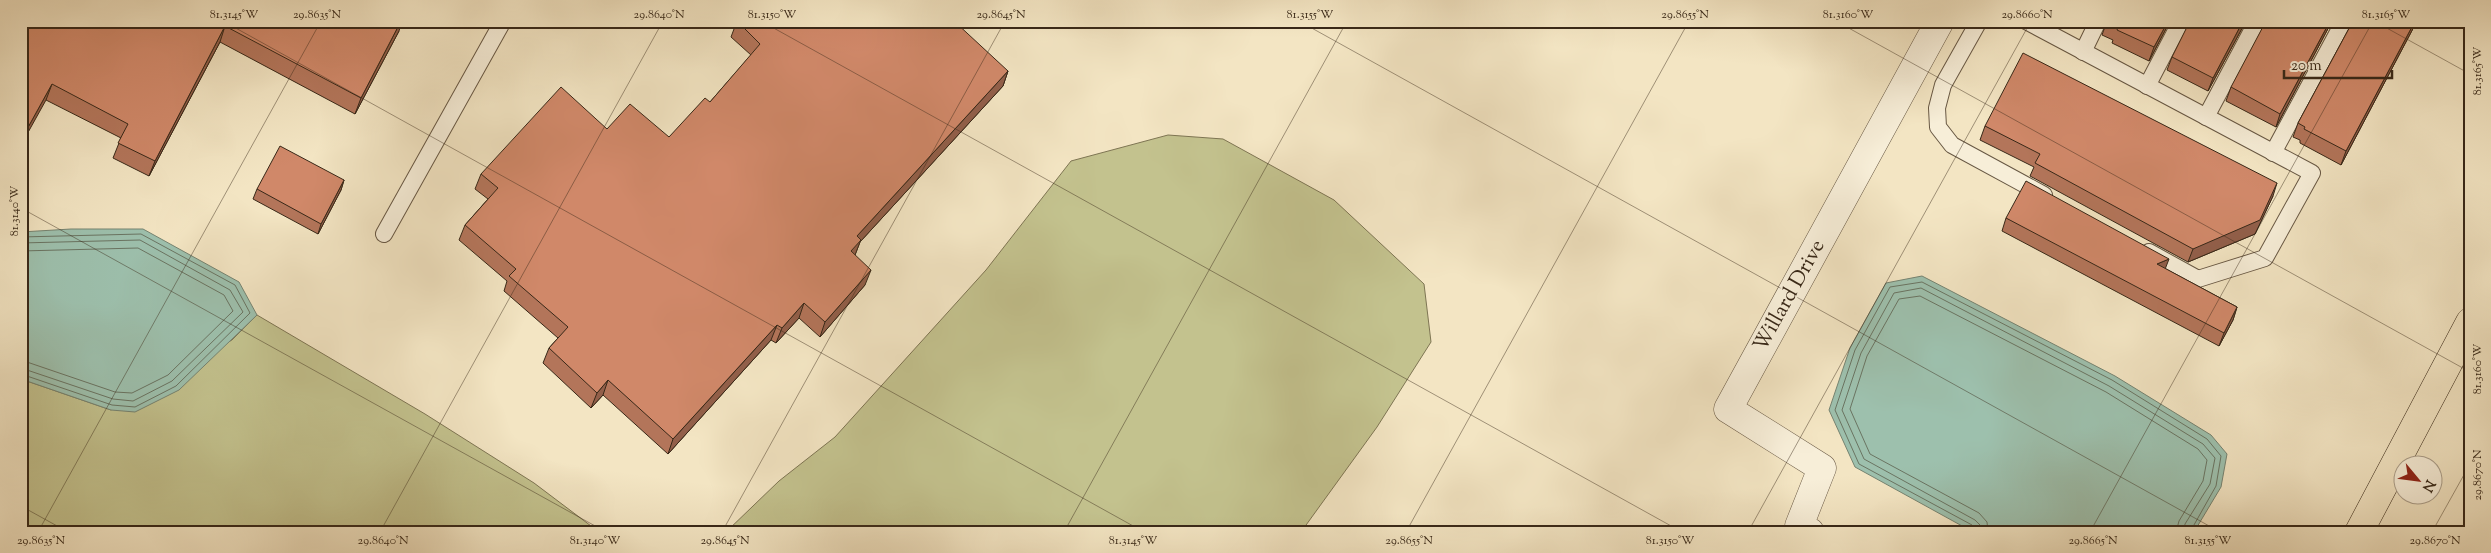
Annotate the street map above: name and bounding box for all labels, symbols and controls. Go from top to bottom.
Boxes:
text: 81.3145°W [210,6,259,24]
text: 29.8635°N [293,6,341,24]
text: 29.8640°N [634,6,685,24]
text: 81.3150°W [748,6,797,24]
text: 29.8645°N [976,6,1026,24]
text: 81.3155°W [1287,6,1334,24]
text: 29.8655°N [1661,6,1709,24]
text: 81.3160°W [1823,6,1874,24]
text: 29.8660°N [2001,6,2053,24]
text: 81.3165°W [2362,6,2411,24]
text: 81.3165°W [2469,46,2487,95]
scale bar [2284,48,2391,80]
text: 20 m [2291,56,2322,77]
text: 81.3140°W [6,185,24,236]
street label: Willard Drive [1747,235,1833,357]
text: 81.3160°W [2469,343,2487,394]
text: 29.8670°N [2469,449,2487,501]
north arrow [2394,456,2444,506]
text: N [2416,476,2439,495]
text: 29.8635°N [17,532,65,550]
text: 29.8640°N [358,532,409,550]
text: 81.3140°W [570,532,621,550]
text: 29.8645°N [700,532,750,550]
text: 81.3145°W [1109,532,1158,550]
text: 29.8655°N [1385,532,1433,550]
text: 81.3150°W [1646,532,1695,550]
text: 29.8665°N [2068,532,2118,550]
text: 81.3155°W [2185,532,2232,550]
text: 29.8670°N [2409,532,2461,550]

